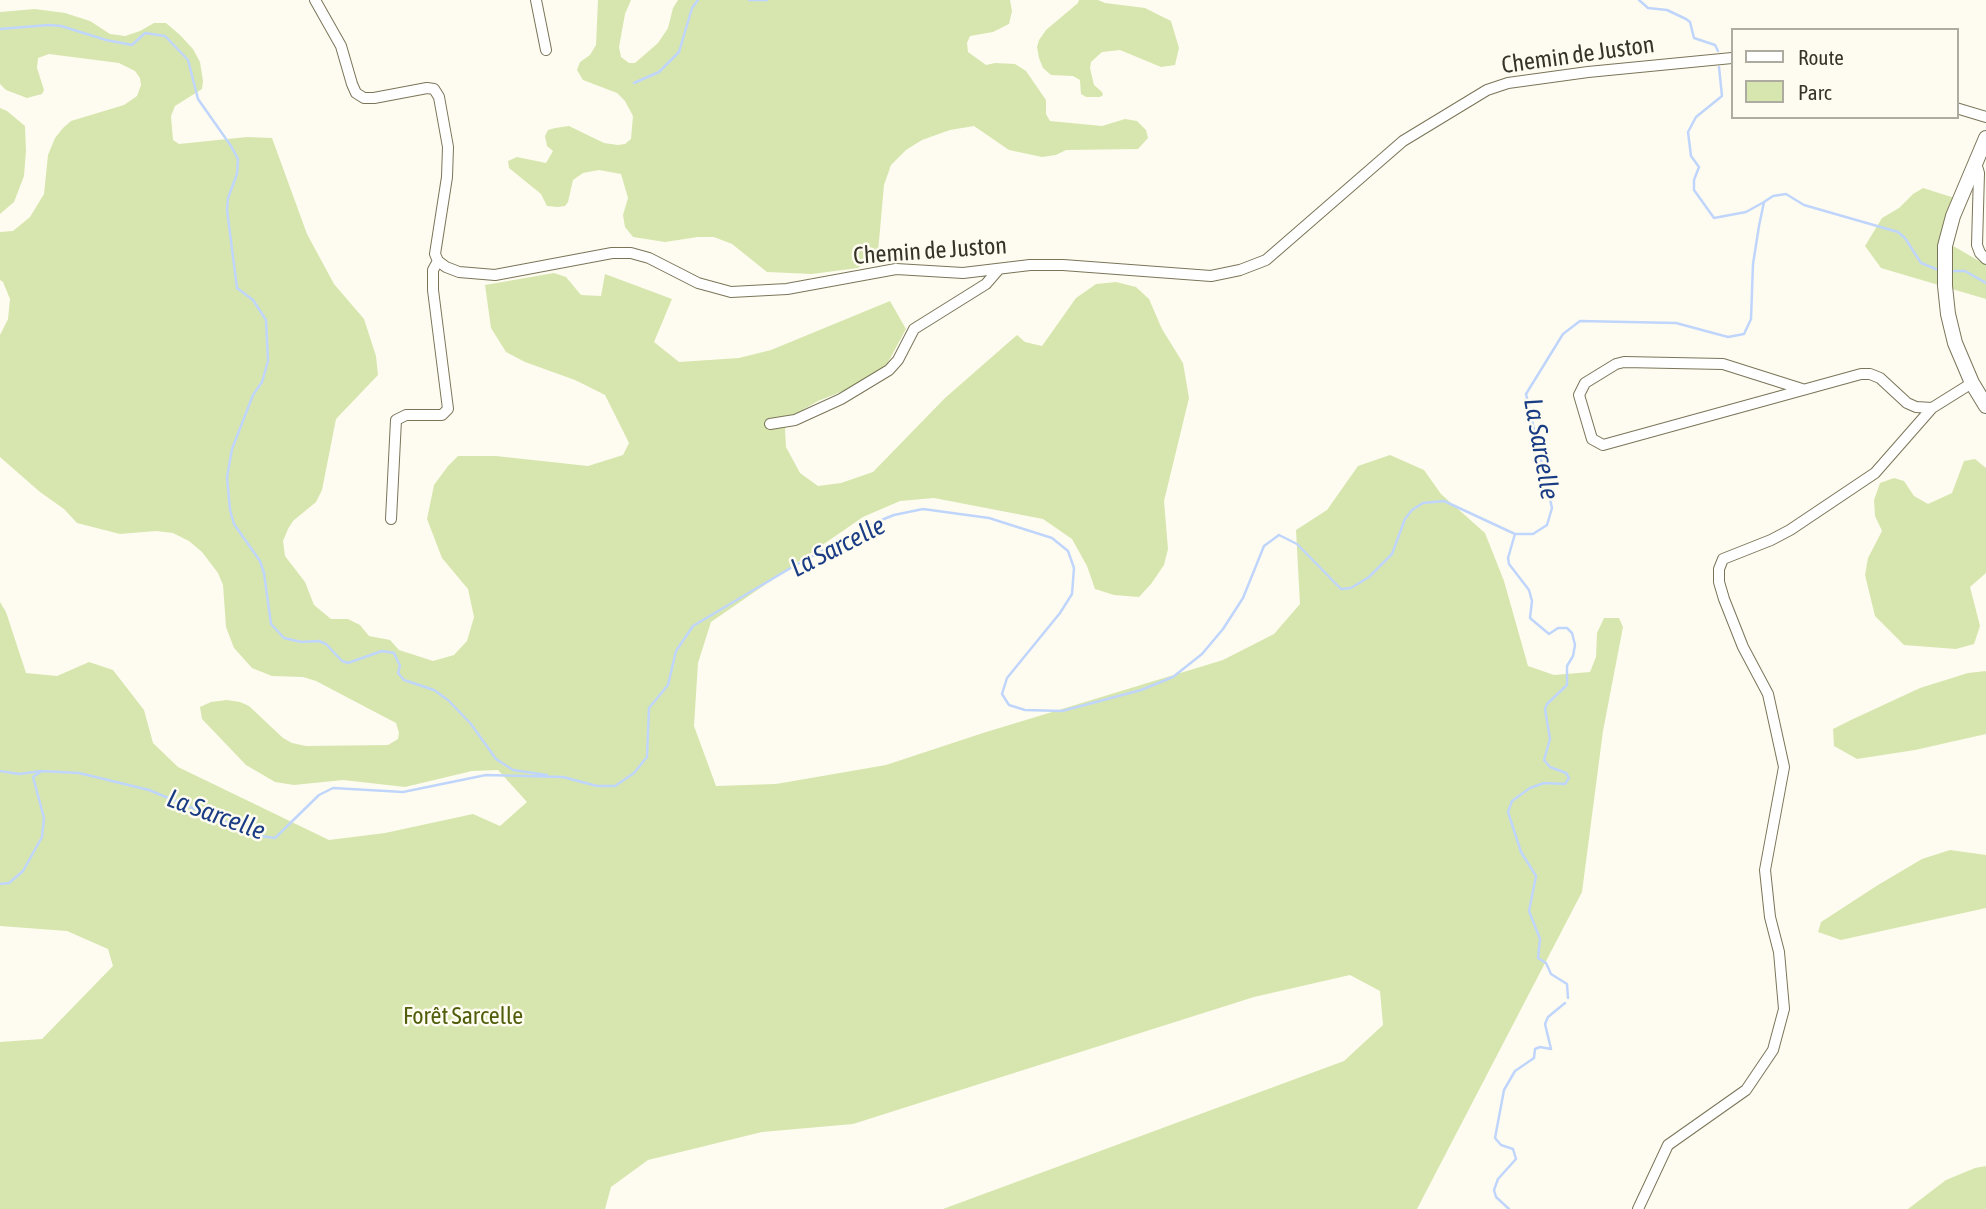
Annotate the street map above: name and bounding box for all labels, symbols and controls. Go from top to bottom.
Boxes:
legend [1730,28,1958,119]
street label: Chemin de Juston [1500,30,1656,80]
text: Route [1798,45,1844,69]
text: Parc [1798,80,1832,104]
street label: Chemin de Juston [852,231,1008,271]
water label: La Sarcelle [1517,396,1565,502]
water label: La Sarcelle [785,510,891,584]
water label: La Sarcelle [163,783,269,847]
park label: Forêt Sarcelle [403,1002,523,1030]

